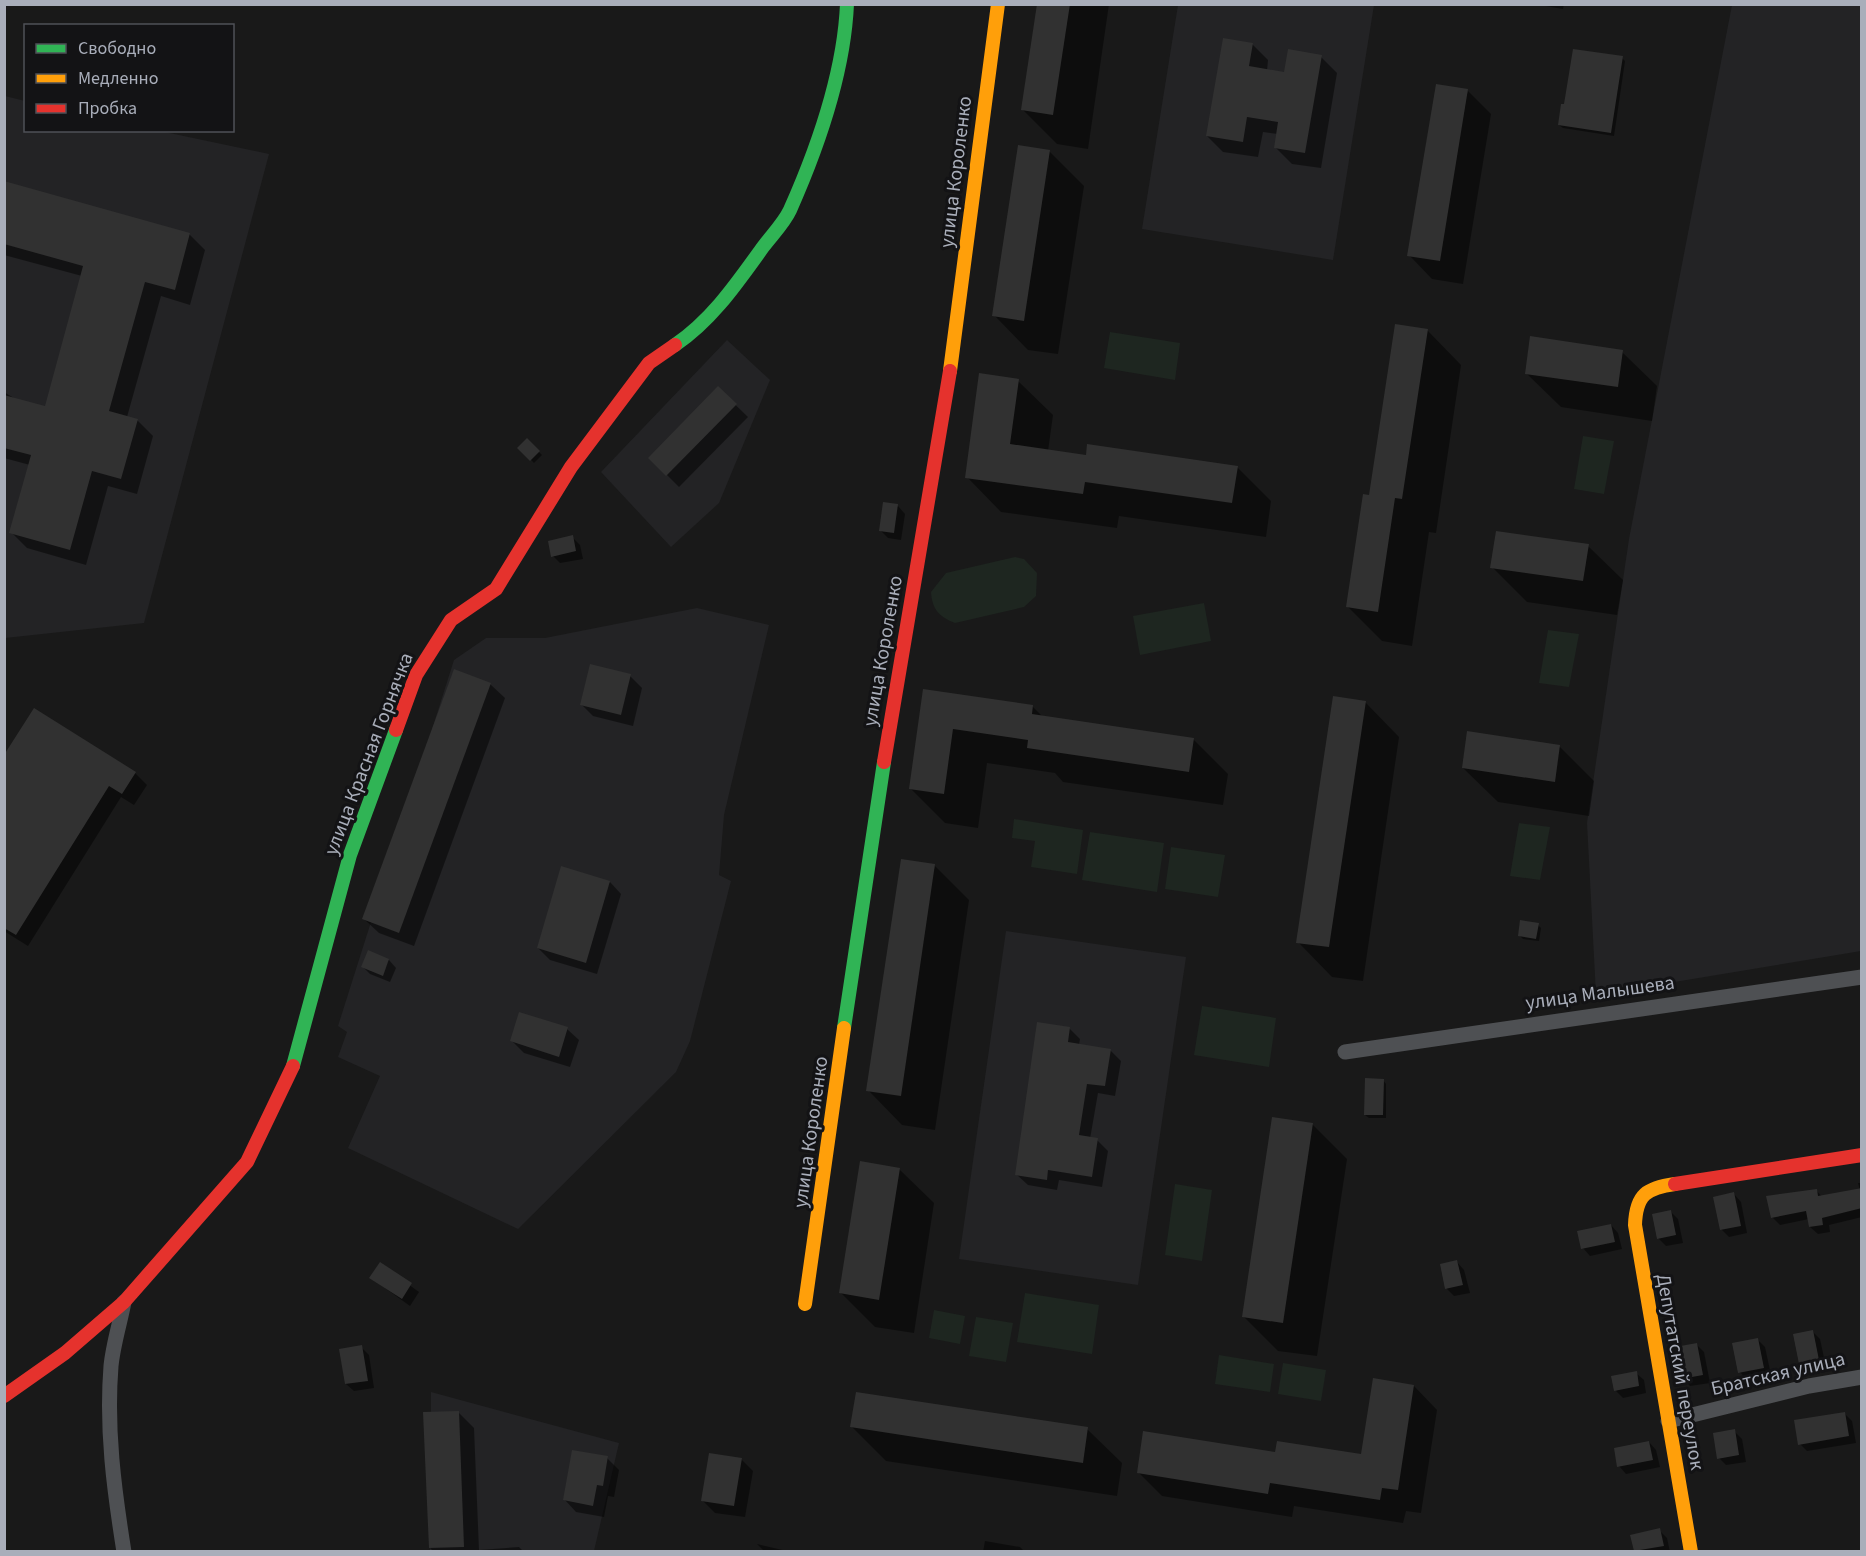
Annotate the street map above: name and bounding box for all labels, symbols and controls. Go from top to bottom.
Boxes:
legend [24,24,234,132]
text: Свободно [78,36,156,61]
text: Медленно [78,66,158,91]
street label: улица Короленко [933,94,979,250]
text: Пробка [78,96,137,121]
street label: улица Короленко [856,573,910,729]
street label: улица Красная Горнячка [317,649,421,859]
street label: улица Малышева [1524,969,1676,1017]
street label: улица Короленко [787,1054,835,1210]
street label: Депутатский переулок [1649,1272,1711,1473]
street label: Братская улица [1708,1345,1848,1403]

